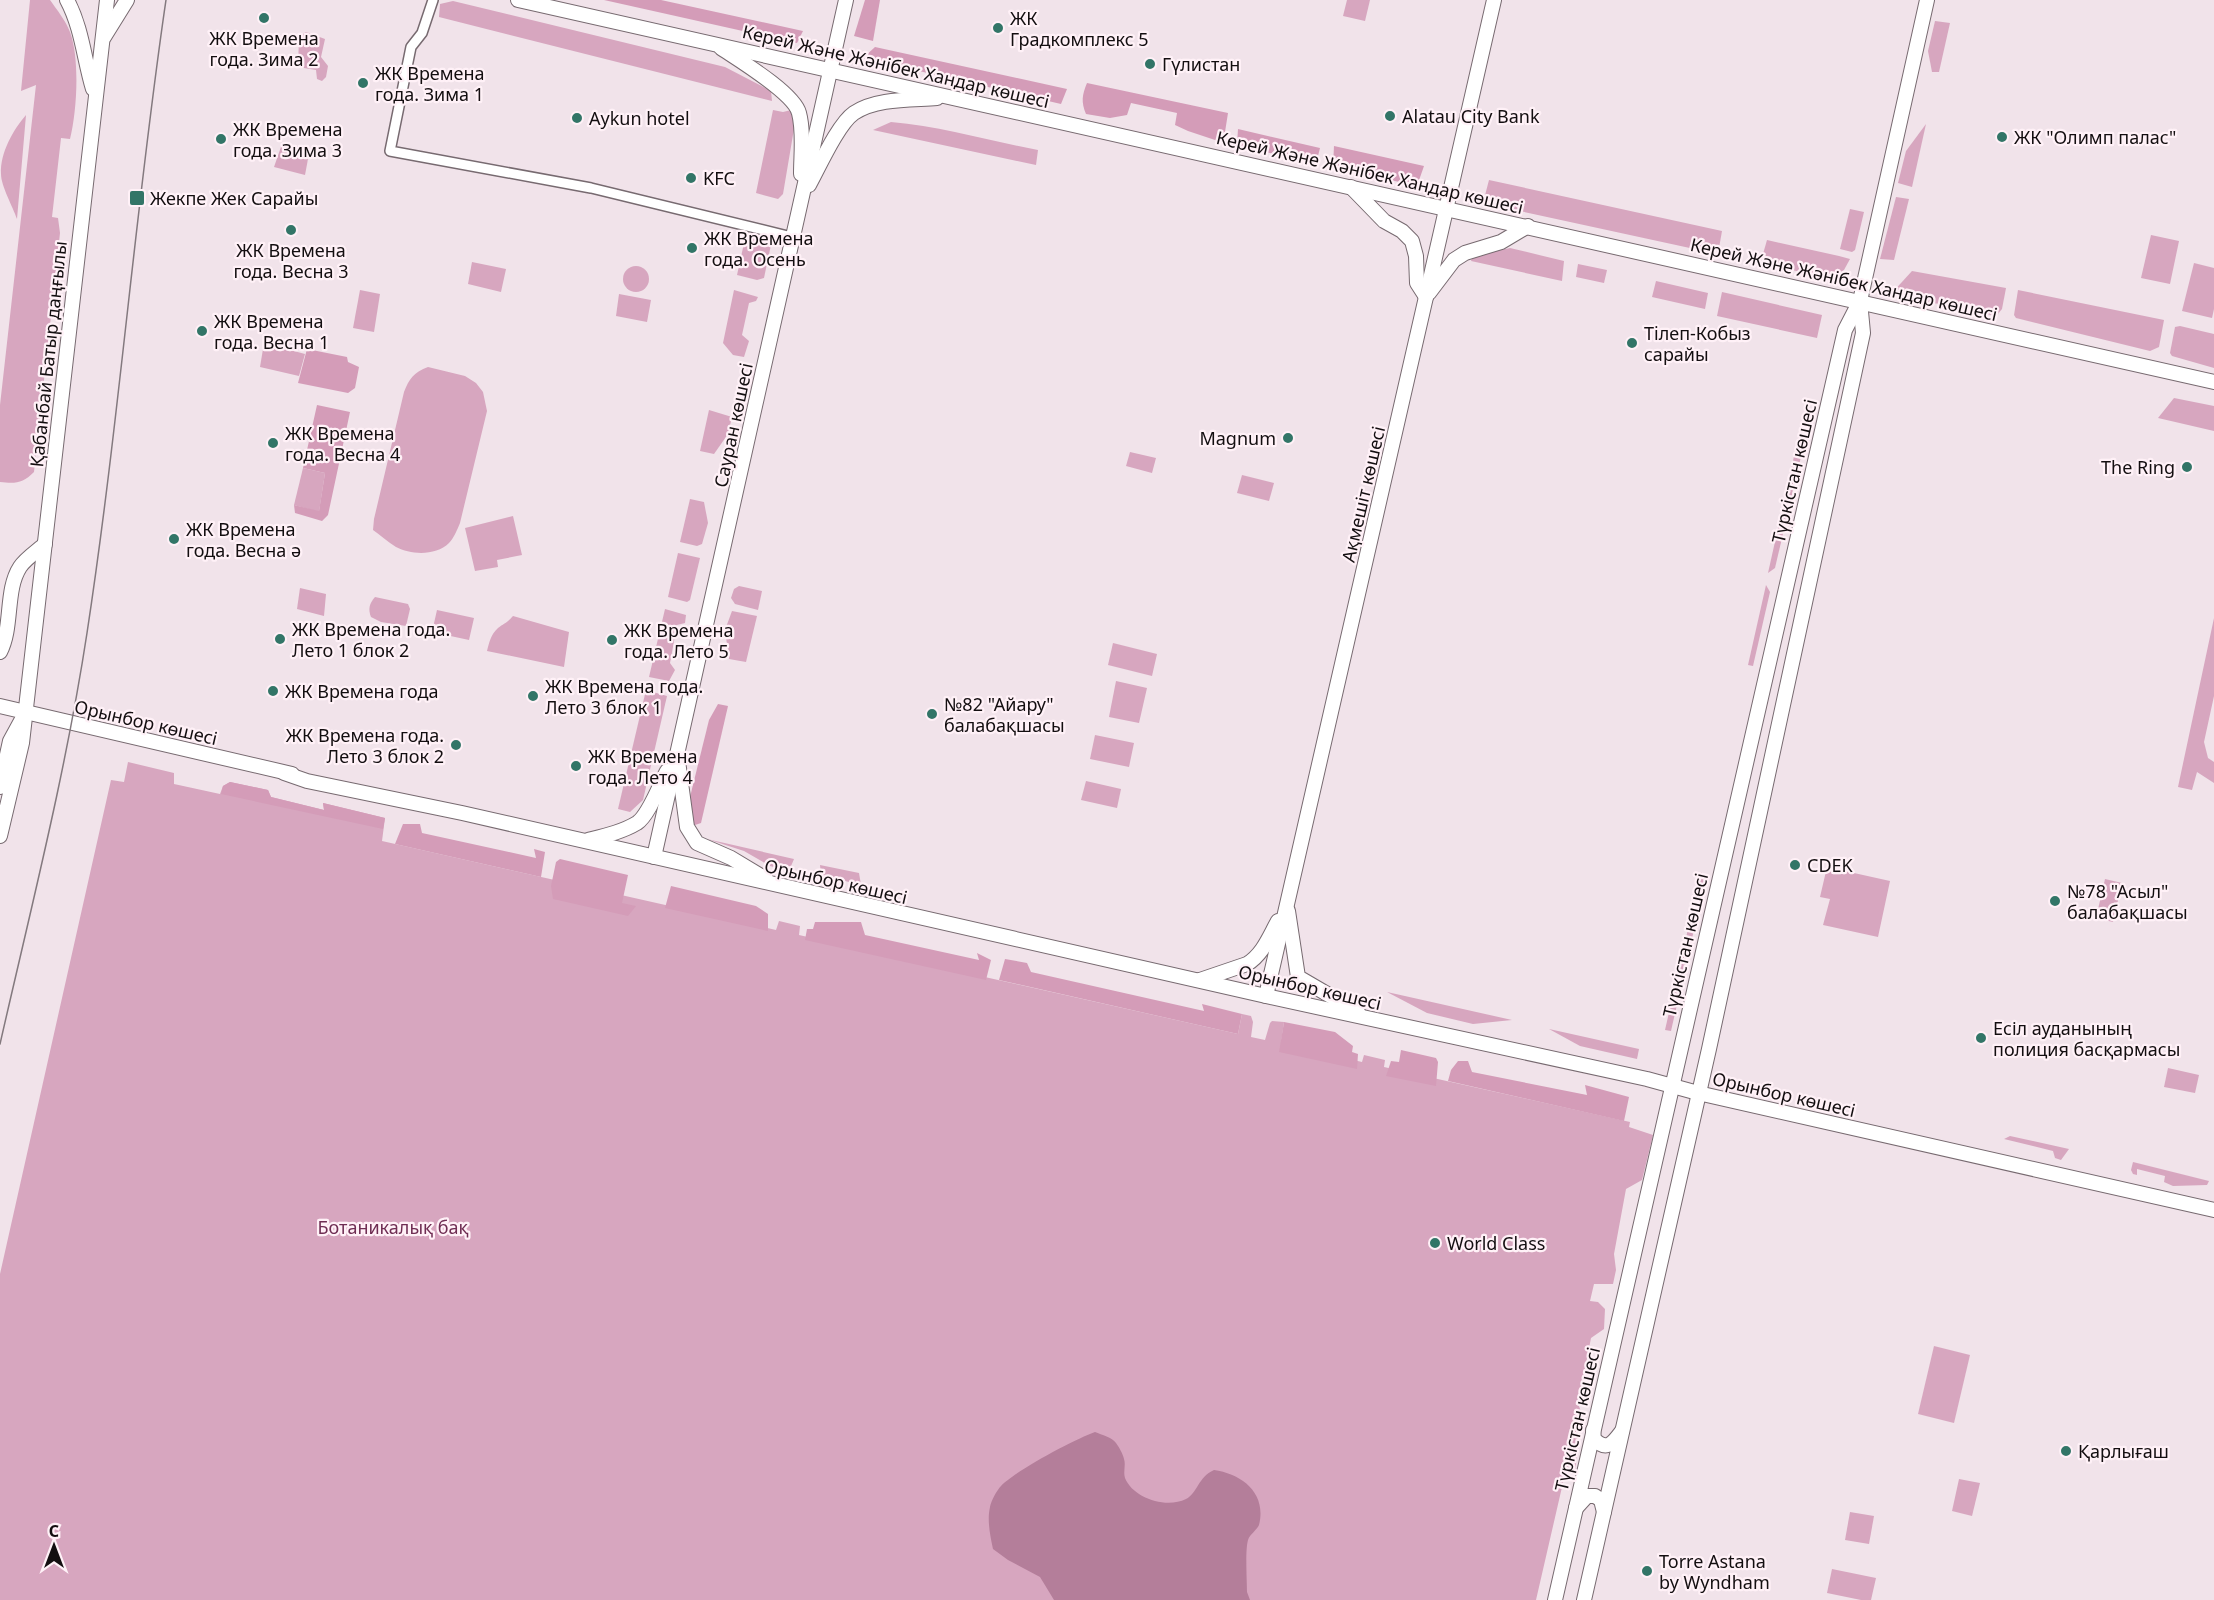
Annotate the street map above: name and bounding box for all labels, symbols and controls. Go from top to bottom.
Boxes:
place label: ЖК Градкомплекс 5 [1010,6,1149,51]
marker: ЖК Времена года. Зима 2 [257,11,271,25]
street label: Керей Және Жәнібек Хандар көшесі [740,19,1052,113]
marker: ЖК Градкомплекс 5 [991,21,1005,35]
place label: ЖК Времена года. Зима 2 [209,26,319,71]
place label: Гүлистан [1162,52,1240,76]
marker: Гүлистан [1143,57,1157,71]
place label: ЖК Времена года. Зима 1 [375,61,485,106]
marker: ЖК Времена года. Зима 1 [356,76,370,90]
place label: Alatau City Bank [1402,104,1540,128]
place label: Aykun hotel [589,106,690,130]
marker: Alatau City Bank [1383,109,1397,123]
marker: Aykun hotel [570,111,584,125]
place label: ЖК Времена года. Зима 3 [233,117,343,162]
street label: Керей Және Жәнібек Хандар көшесі [1214,125,1526,219]
place label: ЖК "Олимп палас" [2014,125,2176,149]
marker: ЖК "Олимп палас" [1995,130,2009,144]
marker: ЖК Времена года. Зима 3 [214,132,228,146]
place label: KFC [703,166,735,190]
marker: KFC [684,171,698,185]
place label: Жекпе Жек Сарайы [150,186,318,210]
marker: Жекпе Жек Сарайы [128,189,146,207]
marker: ЖК Времена года. Весна 3 [284,223,298,237]
place label: ЖК Времена года. Осень [704,226,814,271]
street label: Керей Және Жәнібек Хандар көшесі [1688,232,2000,326]
place label: ЖК Времена года. Весна 3 [233,238,349,283]
street label: Қабанбай Батыр даңғылы [24,240,72,468]
marker: ЖК Времена года. Осень [685,241,699,255]
place label: ЖК Времена года. Весна 1 [214,309,329,354]
place label: Тiлеп-Кобыз сарайы [1644,321,1751,366]
marker: ЖК Времена года. Весна 1 [195,324,209,338]
marker: Тiлеп-Кобыз сарайы [1625,336,1639,350]
street label: Сауран көшесі [708,360,758,490]
street label: Түркістан көшесі [1766,397,1822,545]
place label: ЖК Времена года. Весна 4 [285,421,400,466]
street label: Ақмешіт көшесі [1336,424,1390,564]
place label: Magnum [1199,426,1276,450]
marker: Magnum [1281,431,1295,445]
marker: ЖК Времена года. Весна 4 [266,436,280,450]
place label: The Ring [2101,455,2175,479]
marker: The Ring [2180,460,2194,474]
place label: ЖК Времена года. Весна ә [186,517,301,562]
marker: ЖК Времена года. Весна ә [167,532,181,546]
place label: ЖК Времена года. Лето 1 блок 2 [292,617,450,662]
place label: ЖК Времена года. Лето 5 [624,618,734,663]
marker: ЖК Времена года. Лето 1 блок 2 [273,632,287,646]
marker: ЖК Времена года. Лето 5 [605,633,619,647]
place label: ЖК Времена года. Лето 3 блок 1 [545,674,703,719]
place label: ЖК Времена года [285,679,438,703]
marker: ЖК Времена года [266,684,280,698]
marker: ЖК Времена года. Лето 3 блок 1 [526,689,540,703]
place label: №82 "Айару" балабақшасы [944,692,1065,737]
street label: Орынбор көшесі [72,694,220,750]
marker: №82 "Айару" балабақшасы [925,707,939,721]
place label: ЖК Времена года. Лето 3 блок 2 [286,723,444,768]
marker: ЖК Времена года. Лето 3 блок 2 [449,738,463,752]
place label: ЖК Времена года. Лето 4 [588,744,698,789]
marker: ЖК Времена года. Лето 4 [569,759,583,773]
street label: Орынбор көшесі [762,853,910,909]
place label: CDEK [1807,853,1854,877]
marker: CDEK [1788,858,1802,872]
street label: Түркістан көшесі [1657,871,1713,1019]
place label: №78 "Асыл" балабақшасы [2067,879,2188,924]
marker: №78 "Асыл" балабақшасы [2048,894,2062,908]
street label: Орынбор көшесі [1236,959,1384,1015]
place label: Есіл ауданының полиция басқармасы [1993,1016,2180,1061]
marker: Есіл ауданының полиция басқармасы [1974,1031,1988,1045]
street label: Орынбор көшесі [1710,1066,1858,1122]
park label: Ботаникалық бақ [317,1215,469,1239]
place label: World Class [1447,1231,1545,1255]
marker: World Class [1428,1236,1442,1250]
street label: Түркістан көшесі [1549,1345,1605,1493]
place label: Қарлығаш [2078,1439,2169,1463]
marker: Қарлығаш [2059,1444,2073,1458]
north arrow [24,1516,84,1576]
text: С [49,1520,59,1542]
place label: Torre Astana by Wyndham [1659,1549,1770,1594]
marker: Torre Astana by Wyndham [1640,1564,1654,1578]

